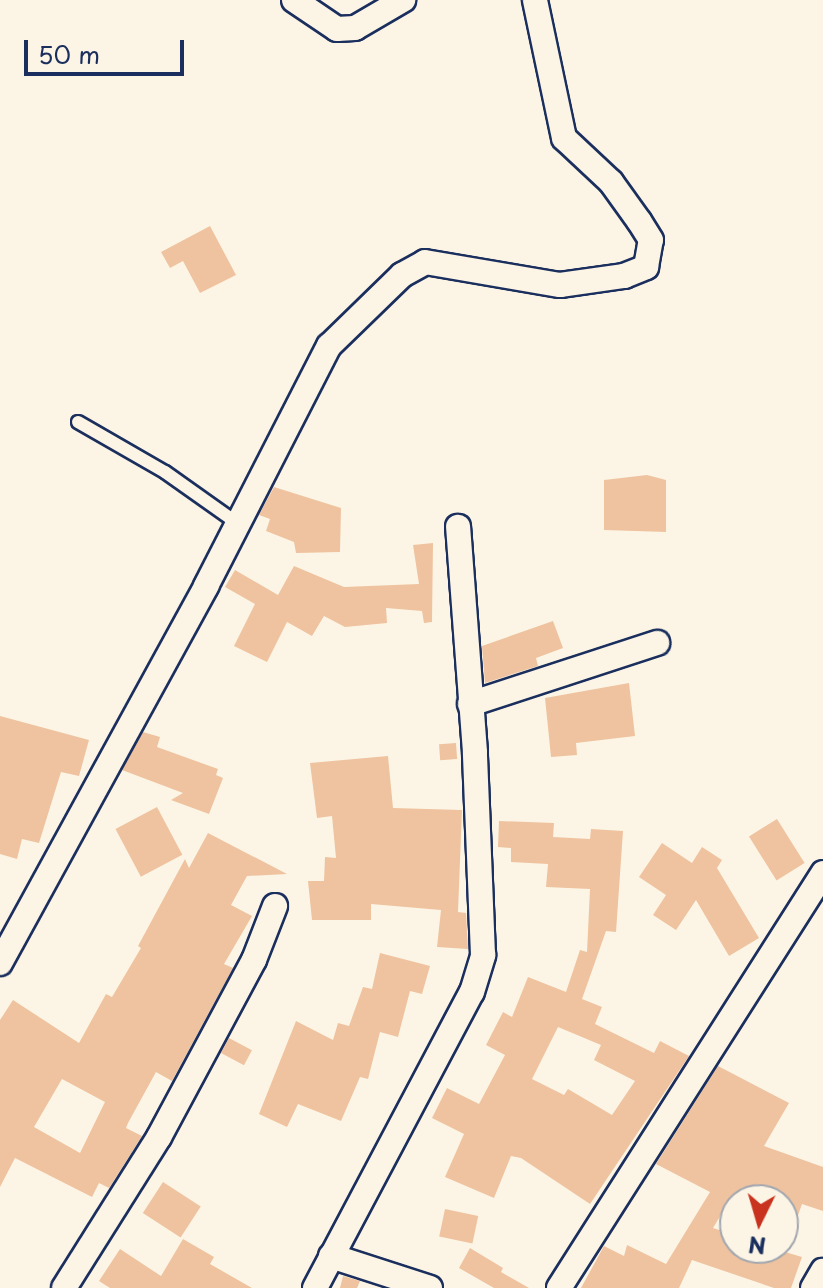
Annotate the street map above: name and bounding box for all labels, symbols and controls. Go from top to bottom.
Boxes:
scale bar [28,24,188,74]
text: 50 m [38,36,100,72]
north arrow [719,1184,799,1264]
text: N [747,1229,767,1264]

